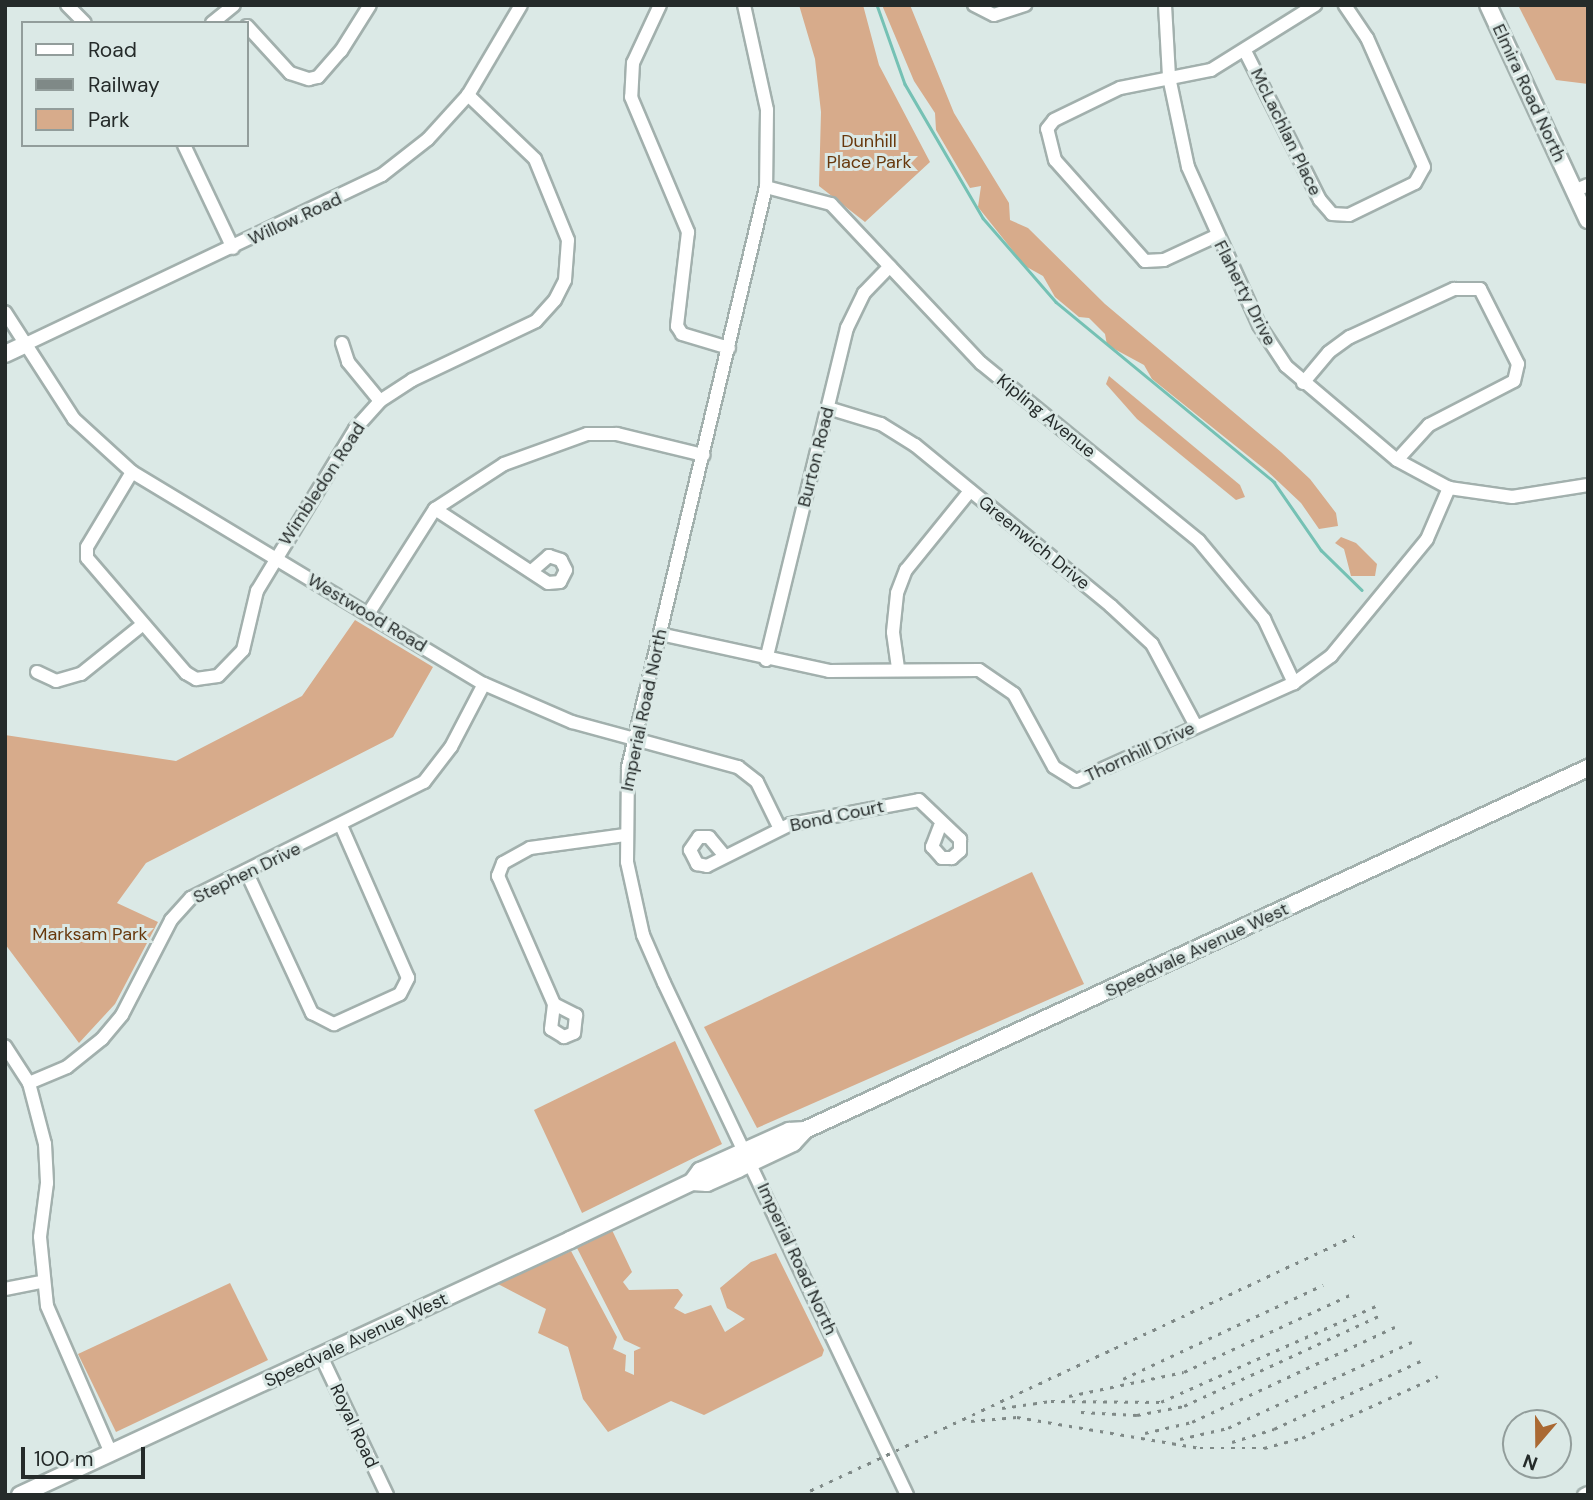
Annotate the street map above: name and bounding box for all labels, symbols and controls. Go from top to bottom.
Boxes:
legend [21,21,248,147]
street label: Elmira Road North [1488,21,1570,165]
text: Road [88,36,137,64]
street label: McLachlan Place [1246,65,1326,199]
text: Railway [88,71,160,99]
text: Park [88,106,129,134]
park label: Dunhill Place Park [826,131,912,174]
street label: Willow Road [245,188,345,250]
street label: Flaherty Drive [1209,237,1281,349]
street label: Kipling Avenue [992,370,1100,462]
street label: Burton Road [793,405,839,509]
street label: Wimbledon Road [274,418,370,550]
street label: Greenwich Drive [974,492,1094,594]
street label: Westwood Road [304,569,430,657]
street label: Imperial Road North [616,627,672,793]
street label: Thornhill Drive [1082,717,1198,787]
street label: Bond Court [788,796,886,836]
street label: Stephen Drive [190,838,304,908]
street label: Speedvale Avenue West [1102,898,1292,1002]
park label: Marksam Park [32,923,148,945]
street label: Imperial Road North [752,1180,842,1338]
street label: Speedvale Avenue West [261,1288,451,1392]
street label: Royal Road [325,1381,383,1471]
north arrow [1502,1409,1572,1479]
scale bar [24,1434,149,1478]
text: 100 m [34,1445,94,1473]
text: N [1520,1448,1541,1476]

